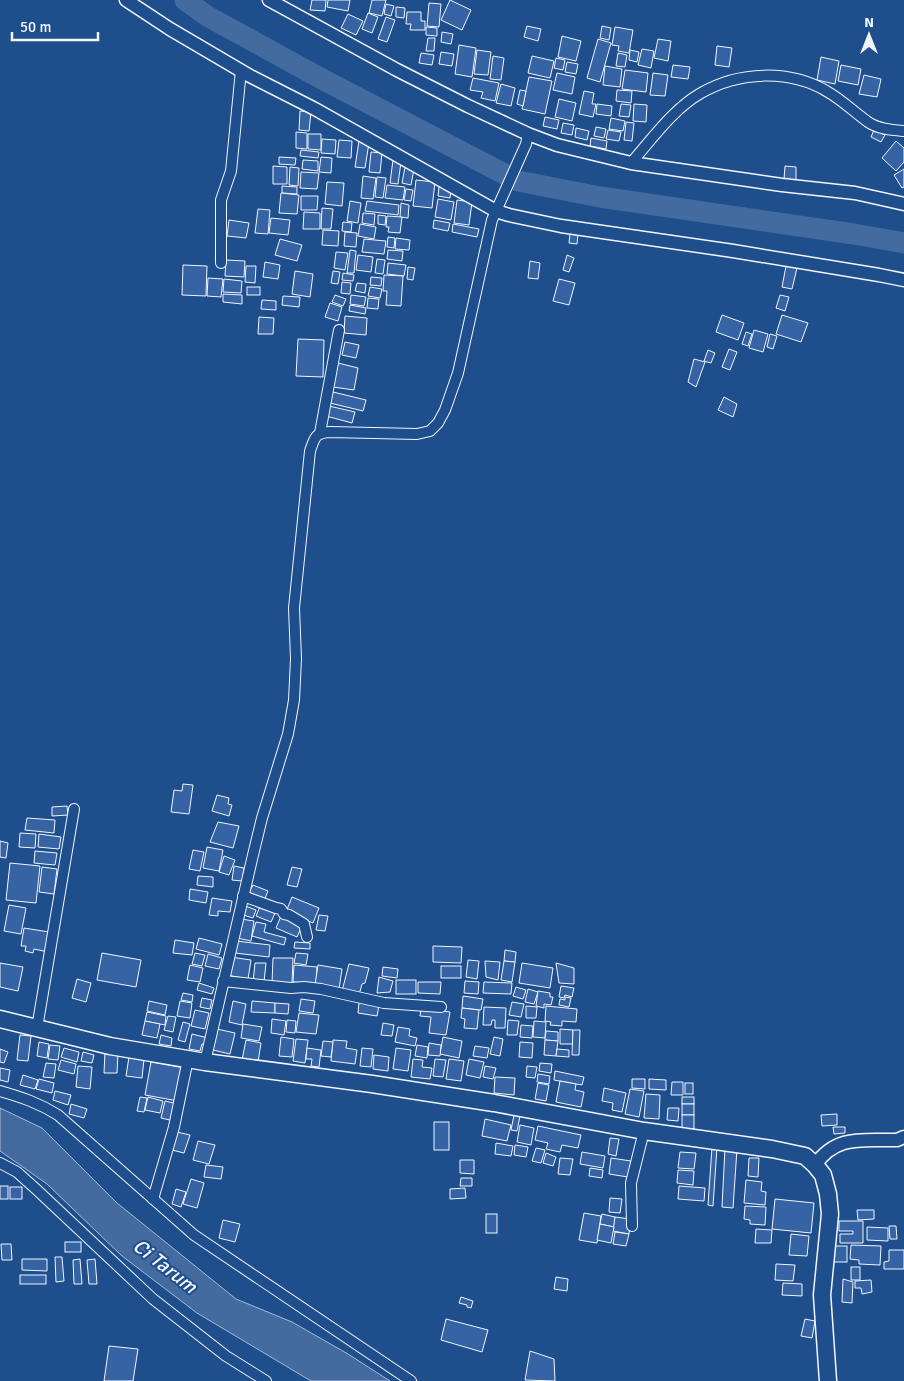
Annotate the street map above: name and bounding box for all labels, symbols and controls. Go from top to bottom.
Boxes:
scale bar [12,10,99,42]
north arrow [844,10,894,60]
text: N [864,14,874,31]
text: 50 m [20,18,51,36]
water label: Ci Tarum [128,1233,203,1299]

